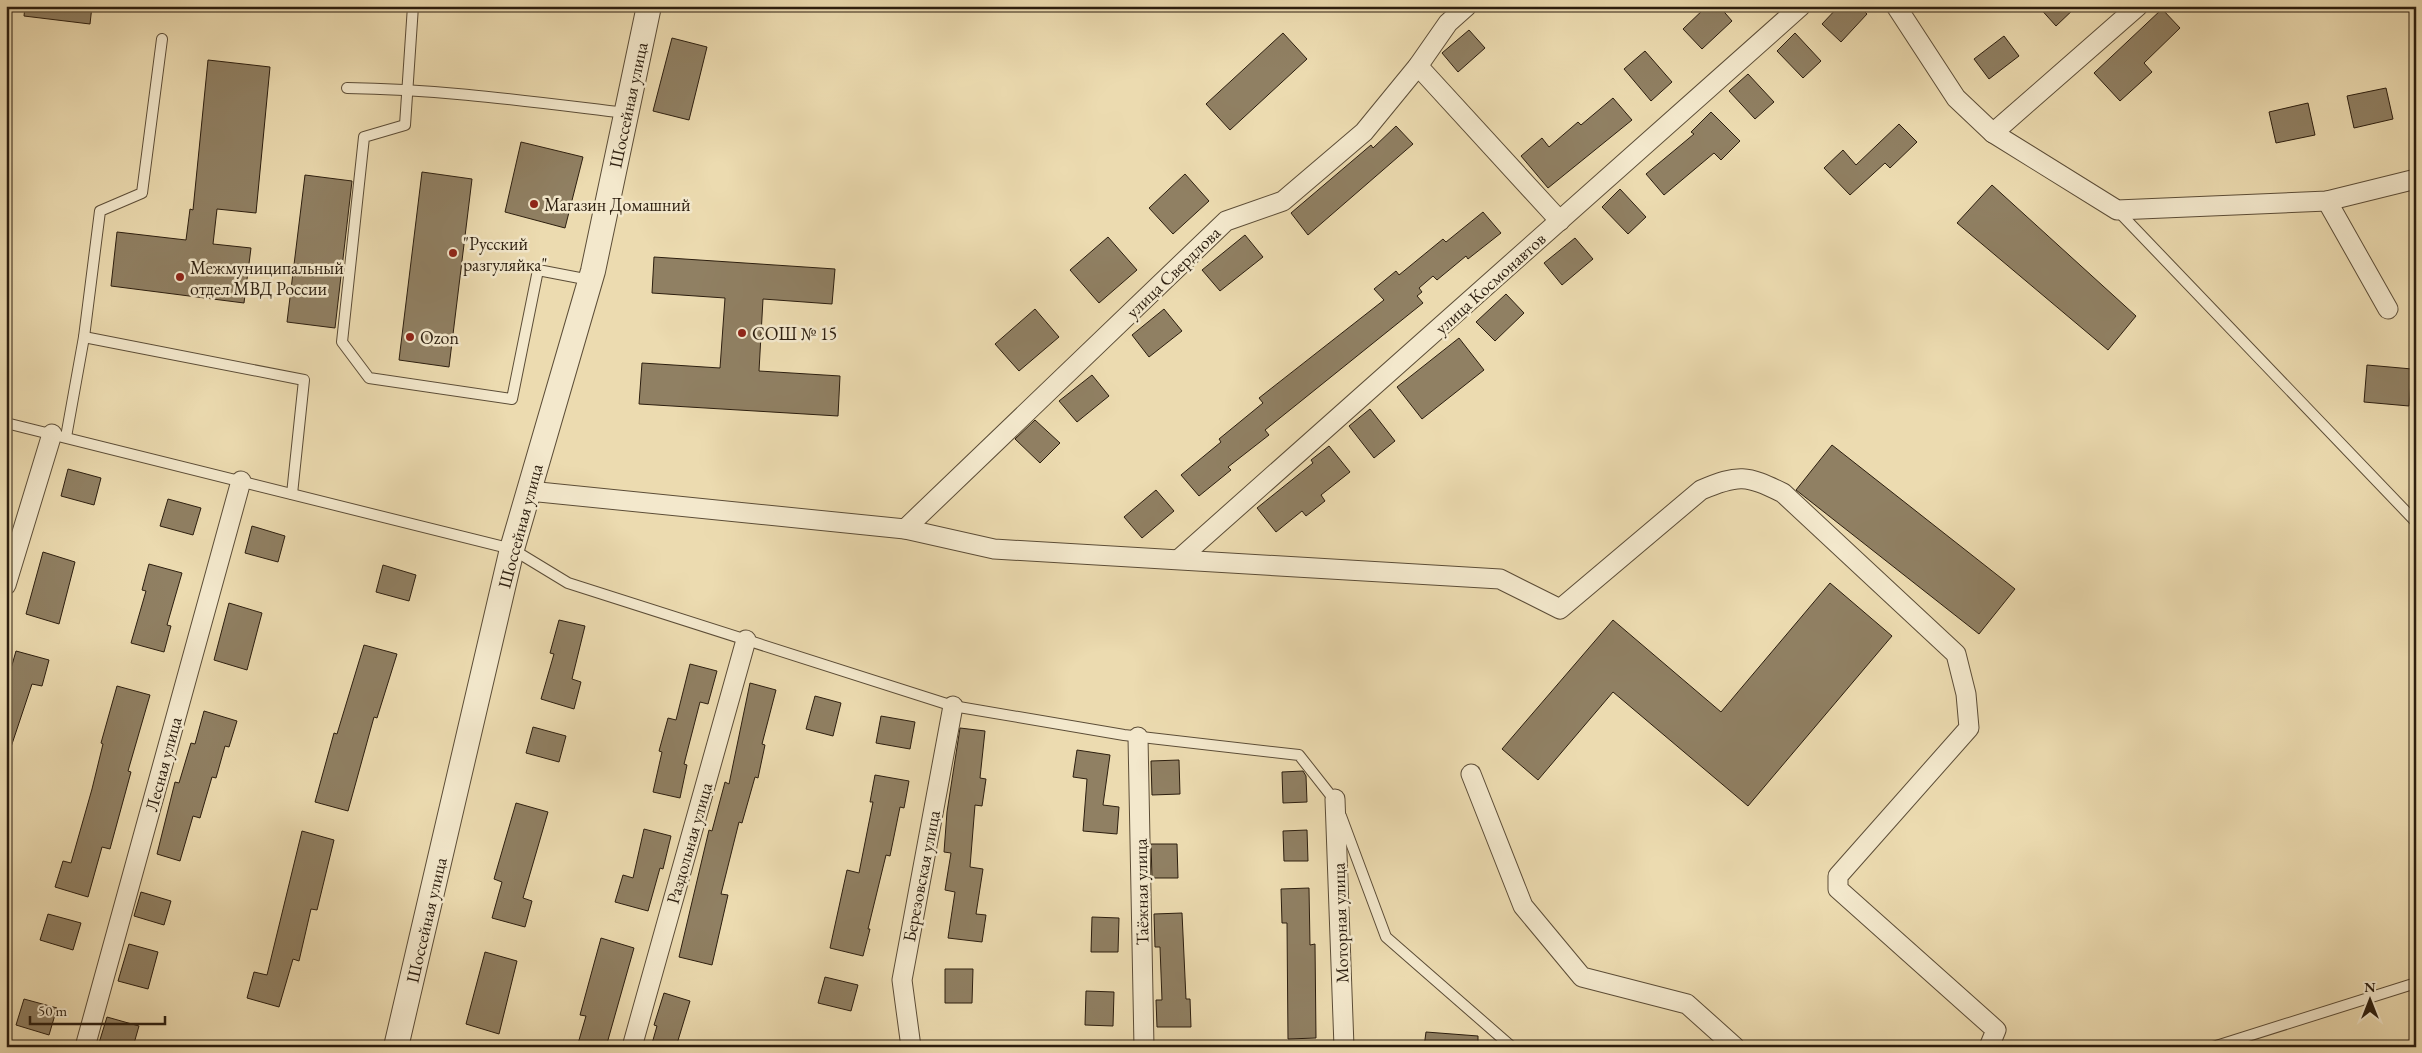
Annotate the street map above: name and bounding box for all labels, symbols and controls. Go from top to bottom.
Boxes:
street label: Шоссейная улица [603,39,653,170]
place label: Магазин Домашний [544,193,691,216]
marker: Магазин Домашний [528,198,540,210]
street label: улица Свердлова [1121,221,1226,323]
street label: улица Космонавтов [1430,227,1551,339]
place label: "Русский разгуляйка" [463,232,547,276]
marker: "Русский разгуляйка" [447,247,459,259]
place label: Межмуниципальный отдел МВД России [190,256,344,300]
marker: Межмуниципальный отдел МВД России [174,271,186,283]
place label: СОШ № 15 [752,322,837,345]
place label: Ozon [420,326,459,349]
marker: СОШ № 15 [736,327,748,339]
marker: Ozon [404,331,416,343]
street label: Шоссейная улица [492,460,548,591]
street label: Лесная улица [139,713,187,814]
street label: Раздольная улица [661,779,718,906]
street label: Березовская улица [897,807,945,944]
street label: Таёжная улица [1129,838,1153,946]
street label: Шоссейная улица [400,854,452,985]
street label: Моторная улица [1326,862,1354,984]
north arrow [2344,976,2394,1026]
text: N [2364,978,2376,996]
scale bar [30,993,165,1025]
text: 50 m [38,1001,67,1020]

